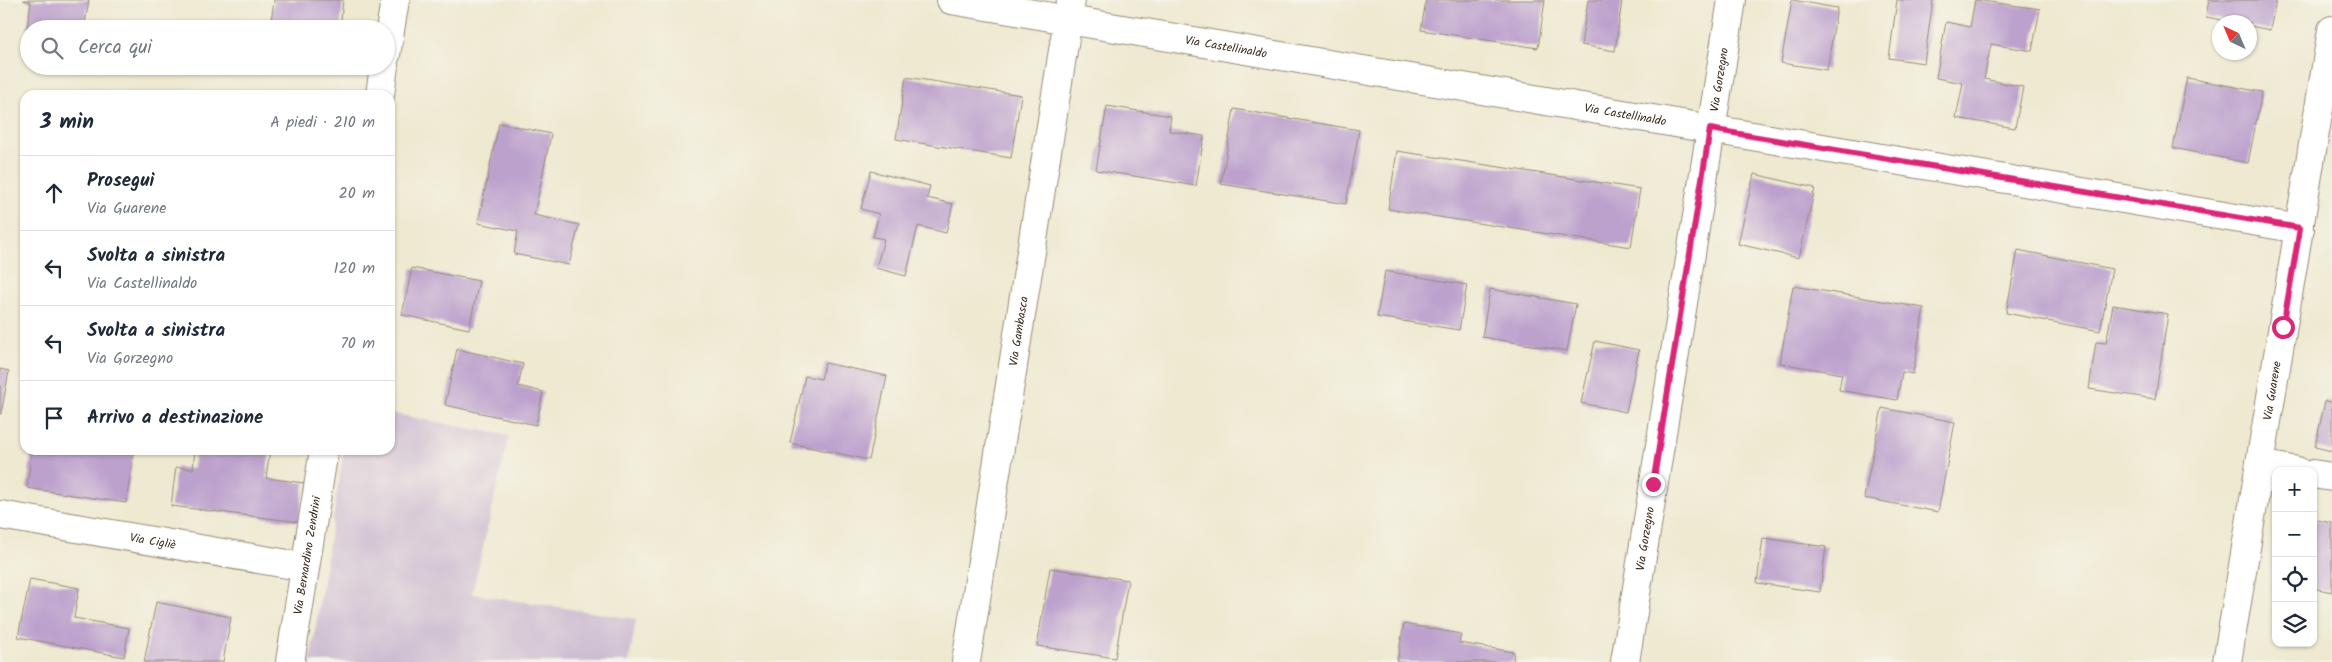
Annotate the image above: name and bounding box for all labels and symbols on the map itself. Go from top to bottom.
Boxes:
north arrow [2212,15,2257,60]
street label: Via Castellinaldo [1184,31,1268,63]
street label: Via Gorzegno [1705,46,1734,113]
street label: Via Castellinaldo [1583,99,1668,131]
street label: Via Gambasca [1004,295,1034,367]
route start [2272,316,2295,339]
street label: Via Guarene [2258,359,2287,422]
route end [1642,473,1665,496]
street label: Via Bernardino Zendrini [289,494,327,616]
street label: Via Gorzegno [1631,505,1660,572]
street label: Via Cigliè [128,528,178,555]

